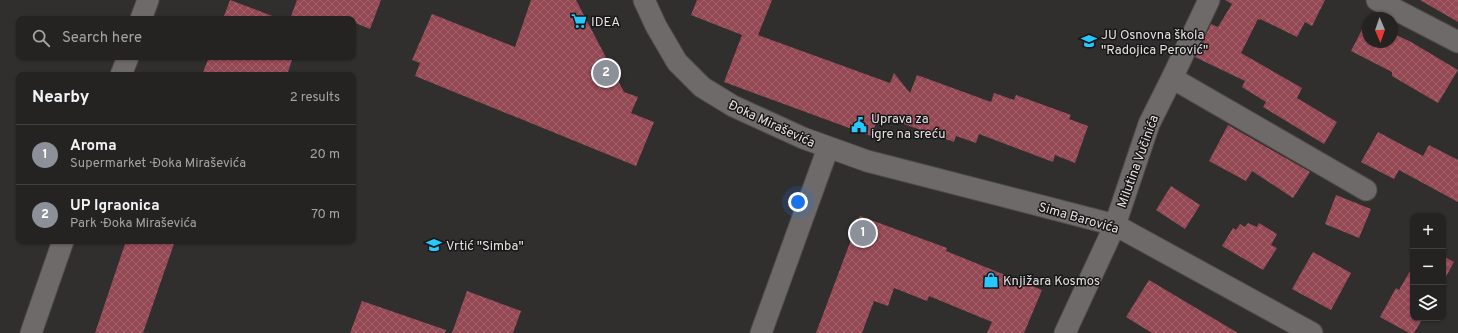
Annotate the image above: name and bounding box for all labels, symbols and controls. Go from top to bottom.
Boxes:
supermarket icon: IDEA [570,12,588,30]
north arrow [1362,12,1398,48]
place label: IDEA [591,15,620,31]
search box [16,16,356,60]
icon: search [30,27,52,49]
place label: JU Osnovna škola "Radojica Perović" [1101,28,1208,59]
text: Search here [62,29,142,48]
school or university icon: JU Osnovna škola "Radojica Perović" [1080,32,1098,50]
pin: 2 [593,58,619,88]
text: Nearby [32,87,89,109]
text: 2 results [290,90,340,106]
street label: Đoka Miraševića [725,98,817,152]
place label: Uprava za igre na sreću [871,112,946,143]
street label: Milutina Vučinića [1115,113,1163,210]
public building icon: Uprava za igre na sreću [850,116,868,134]
text: Aroma [70,137,117,156]
text: 1 [42,147,48,163]
text: 20 m [310,147,340,163]
text: Supermarket · Đoka Miraševića [70,156,246,172]
your location [788,192,808,212]
text: UP Igraonica [70,197,160,216]
street label: Sima Barovića [1036,200,1120,238]
text: 2 [41,207,49,223]
text: 70 m [311,207,340,223]
map controls [1410,213,1446,321]
button: + [1410,213,1446,249]
text: Park · Đoka Miraševića [70,216,197,232]
pin: 1 [850,218,876,248]
school or university icon: Vrtić "Simba" [425,236,443,254]
place label: Vrtić "Simba" [446,239,524,255]
button: − [1410,249,1446,285]
shop icon: Knjižara Kosmos [982,271,1000,289]
place label: Knjižara Kosmos [1003,274,1100,290]
button: layers [1410,285,1446,321]

